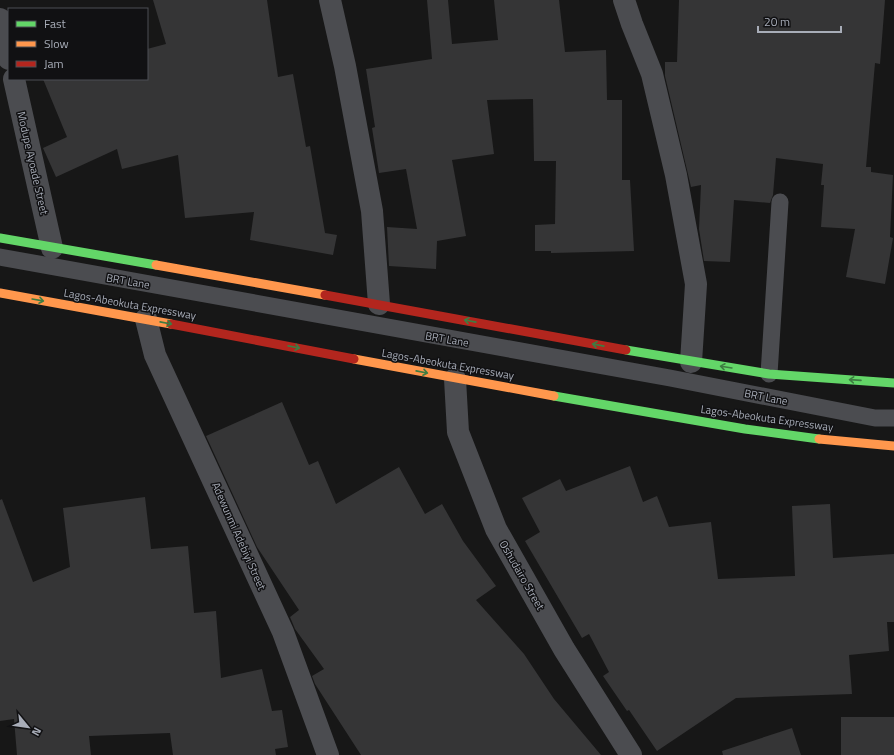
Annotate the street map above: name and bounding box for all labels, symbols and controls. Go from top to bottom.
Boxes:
legend [8,8,148,80]
scale bar [758,8,841,34]
text: 20 m [764,12,790,31]
text: Fast [44,14,67,33]
text: Slow [44,34,69,53]
text: Jam [44,54,64,73]
street label: Modupe Ayoade Street [13,110,53,216]
street label: BRT Lane [105,269,151,293]
street label: Lagos-Abeokuta Expressway [63,284,198,324]
one-way arrow [32,296,45,304]
one-way arrow [464,317,477,325]
one-way arrow [159,319,172,327]
street label: BRT Lane [424,327,470,351]
one-way arrow [592,340,605,348]
one-way arrow [287,344,300,352]
street label: Lagos-Abeokuta Expressway [381,344,516,384]
one-way arrow [720,363,733,371]
one-way arrow [415,369,428,377]
one-way arrow [849,377,862,384]
street label: BRT Lane [743,385,790,409]
street label: Lagos-Abeokuta Expressway [700,401,835,435]
street label: Adewunmi Adebiyi Street [208,480,270,593]
street label: Oshudairo Street [496,537,549,613]
north arrow [8,707,48,747]
text: N [28,725,46,739]

